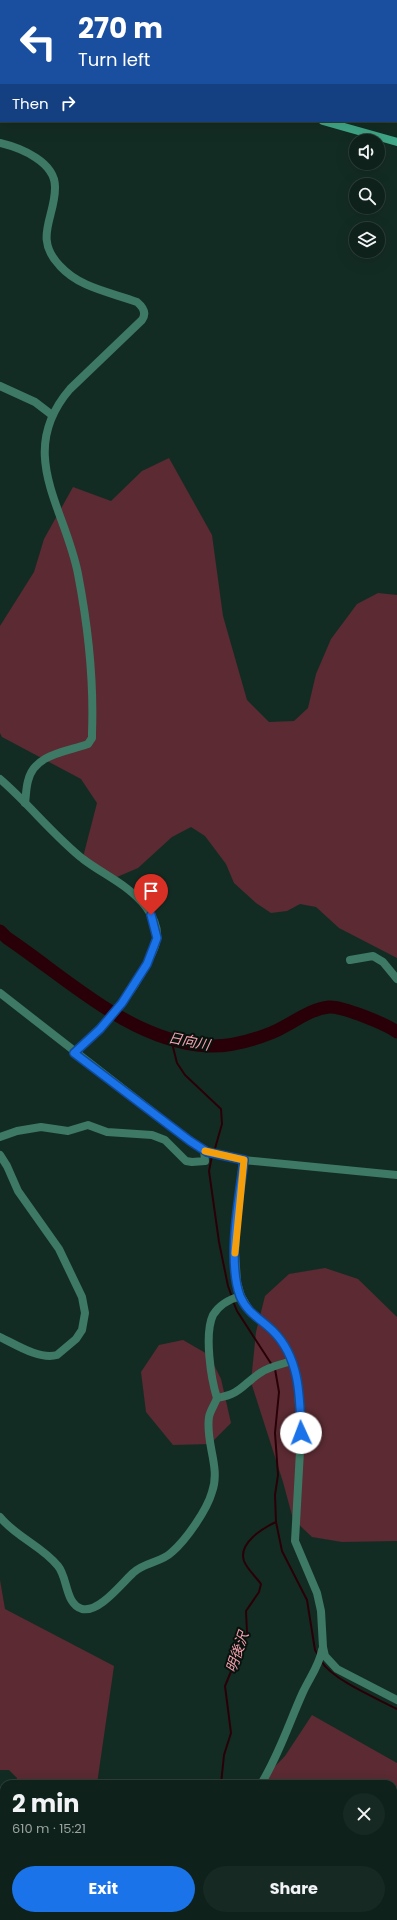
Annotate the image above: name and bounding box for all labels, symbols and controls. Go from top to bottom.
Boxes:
text: 270 m [78,9,163,48]
icon: left [12,16,64,68]
text: Turn left [78,47,150,72]
icon: right [57,92,79,114]
text: Then [12,93,49,114]
map controls [349,134,385,258]
button: sound [349,134,385,170]
button: search [349,178,385,214]
button: layers [349,222,385,258]
pin [134,874,168,915]
icon: arrive [140,880,162,902]
water label: 日向川 [166,1027,213,1055]
position arrow [280,1412,322,1454]
water label: 明後沢 [221,1627,254,1675]
text: 2 min [12,1787,79,1820]
button: close [343,1793,385,1835]
text: 610 m · 15:21 [12,1819,86,1838]
button: Exit [12,1866,195,1912]
button: Share [203,1866,385,1912]

